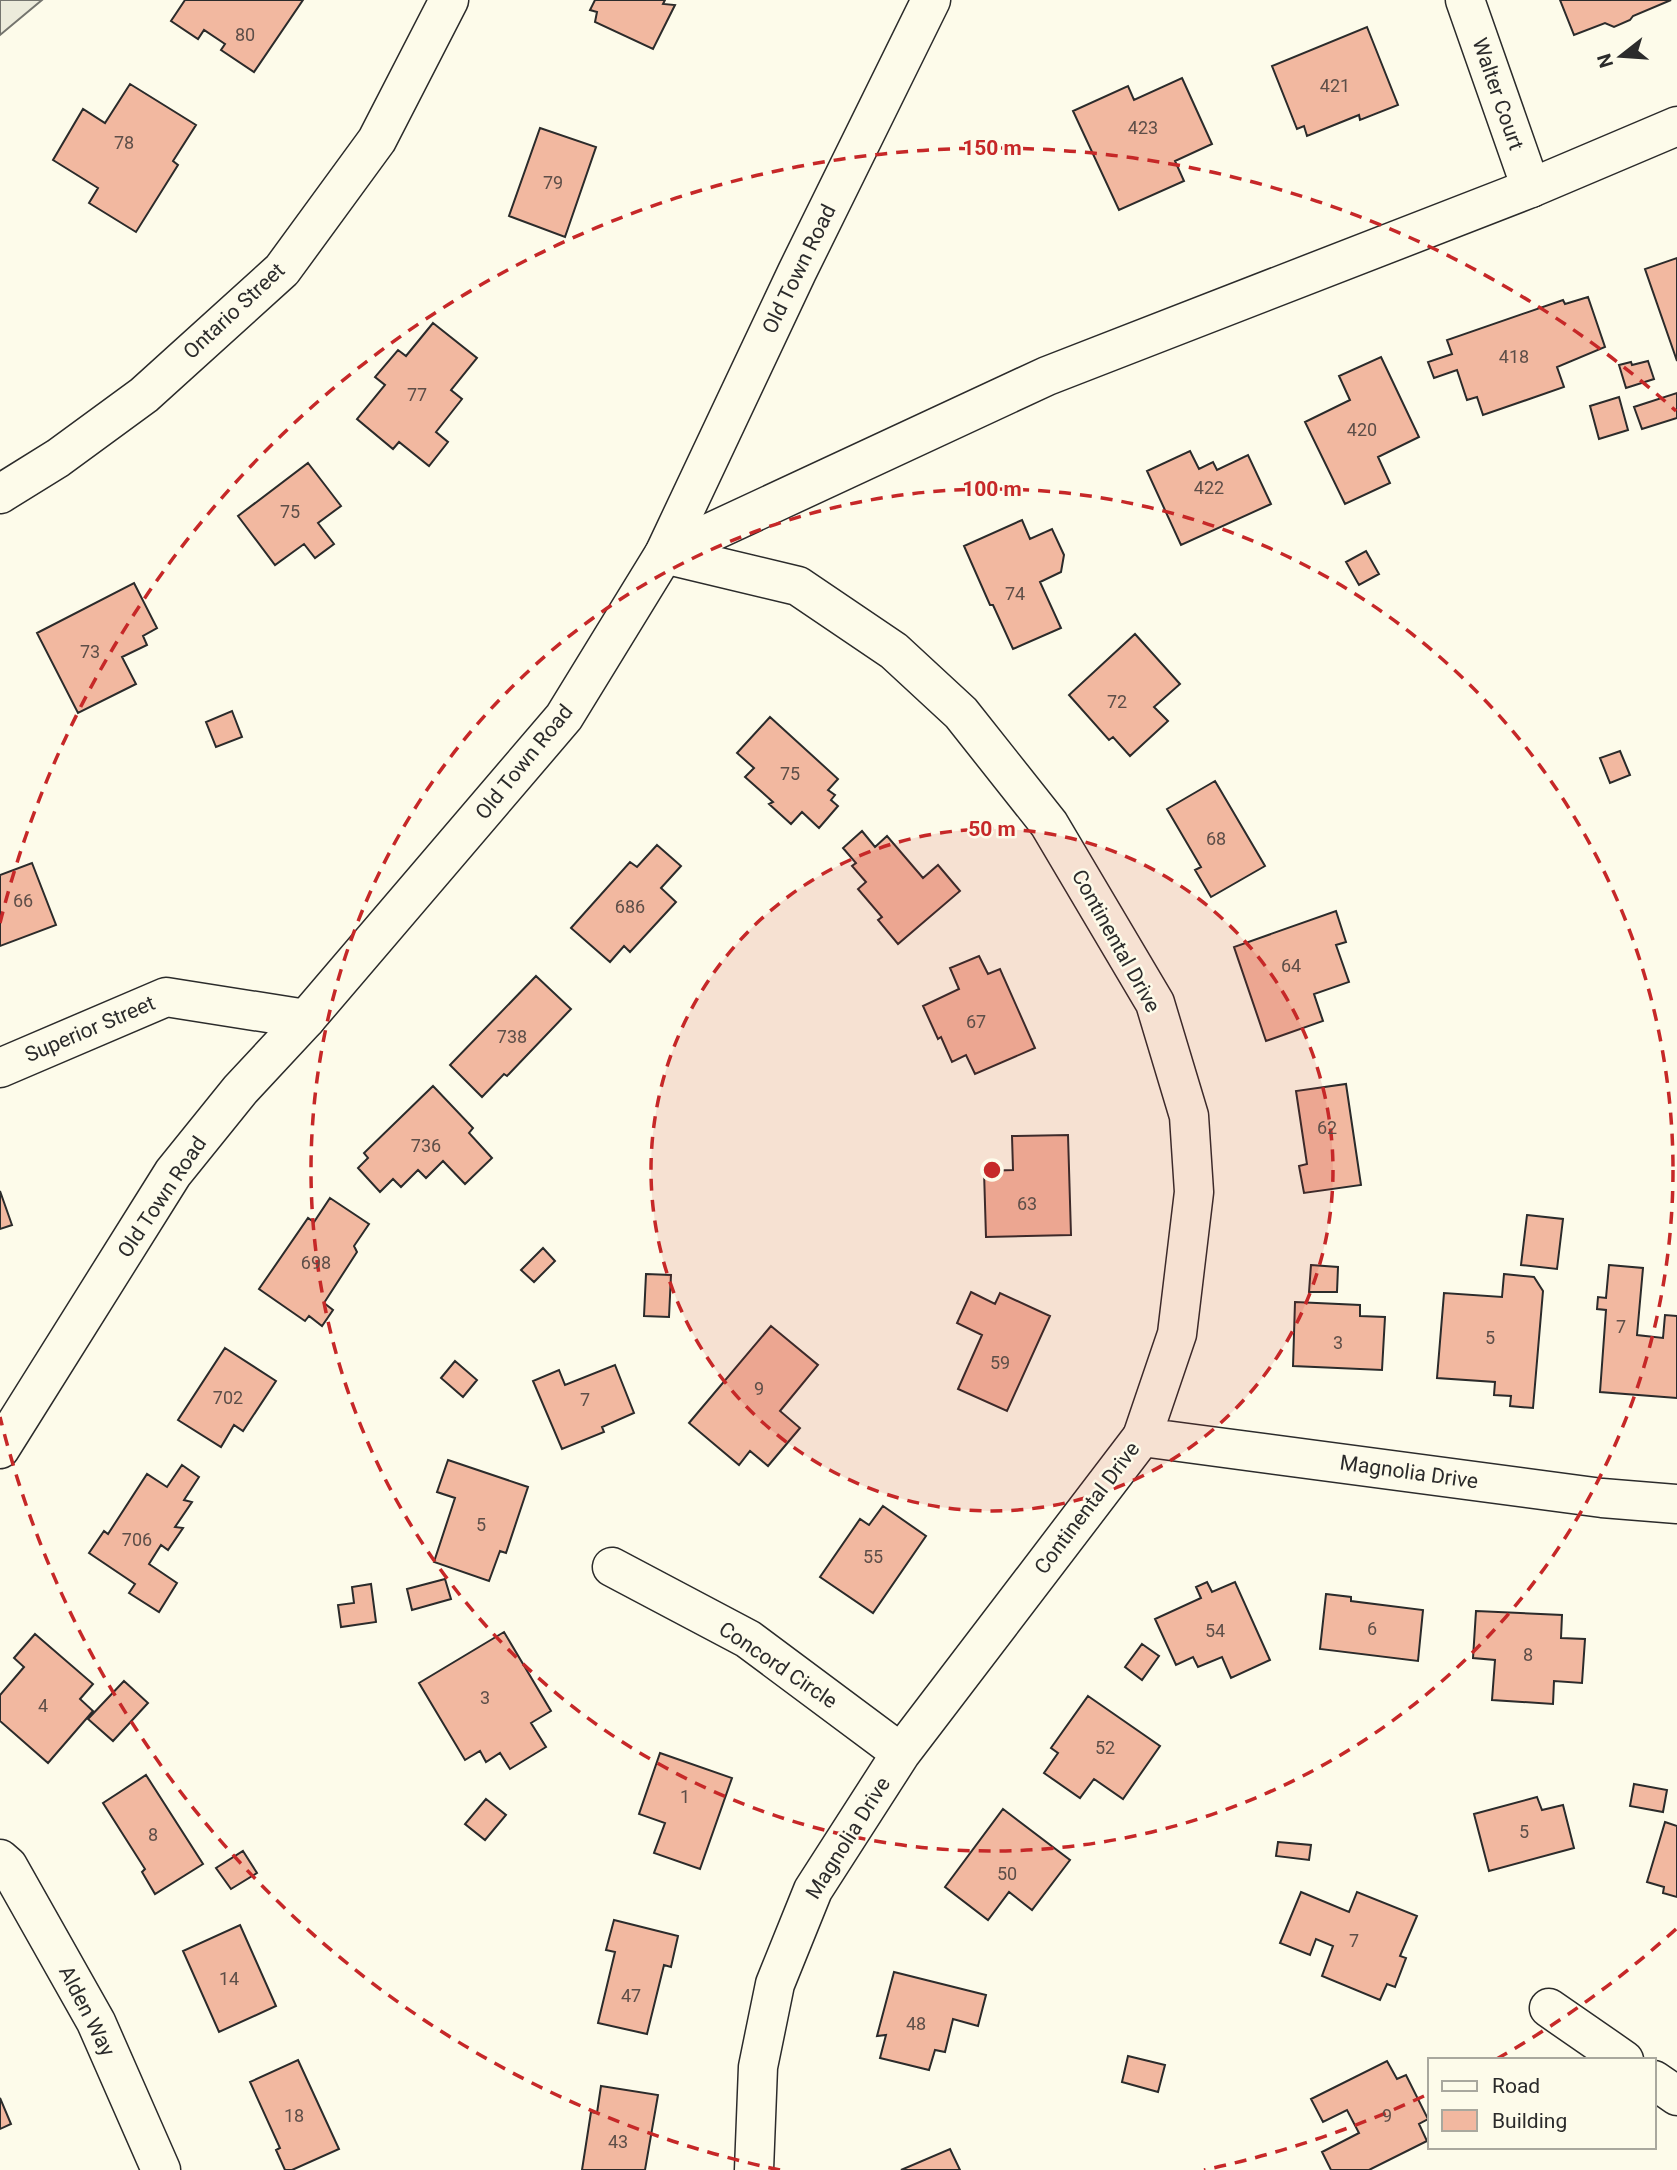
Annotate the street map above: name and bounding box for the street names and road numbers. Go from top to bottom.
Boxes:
street label: Walter Court [1468,35,1528,153]
street label: Old Town Road [757,201,841,337]
street label: Ontario Street [179,258,290,364]
street label: Old Town Road [470,700,578,824]
street label: Continental Drive [1067,865,1165,1017]
street label: Superior Street [21,991,159,1067]
street label: Old Town Road [113,1132,211,1262]
street label: Continental Drive [1029,1437,1145,1579]
street label: Magnolia Drive [1338,1450,1480,1494]
street label: Concord Circle [714,1617,842,1713]
street label: Magnolia Drive [801,1773,895,1903]
street label: Alden Way [54,1962,120,2060]

